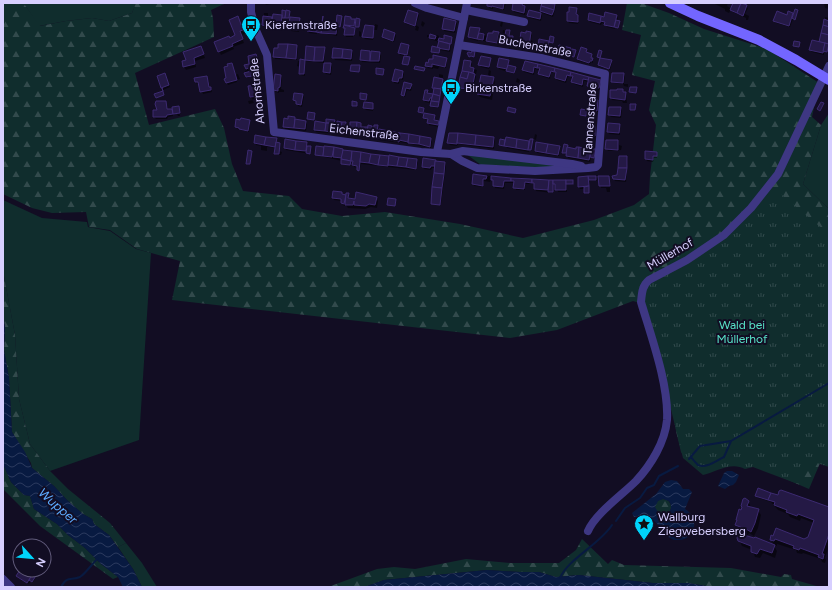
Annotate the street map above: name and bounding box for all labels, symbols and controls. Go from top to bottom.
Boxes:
bus stop icon: Kiefernstraße [240,14,262,42]
place label: Kiefernstraße [265,18,337,32]
street label: Buchenstraße [497,32,573,60]
street label: Ahornstraße [247,57,267,125]
bus stop icon: Birkenstraße [440,77,462,105]
place label: Birkenstraße [465,81,532,95]
street label: Tannenstraße [580,82,600,156]
street label: Eichenstraße [328,121,400,143]
street label: Müllerhof [644,235,696,273]
park label: Wald bei Müllerhof [717,318,768,346]
water label: Wupper [35,485,81,527]
place label: Wallburg Ziegwebersberg [658,510,746,538]
place icon: Wallburg Ziegwebersberg [633,513,655,541]
north arrow [12,538,52,578]
text: N [33,556,48,569]

